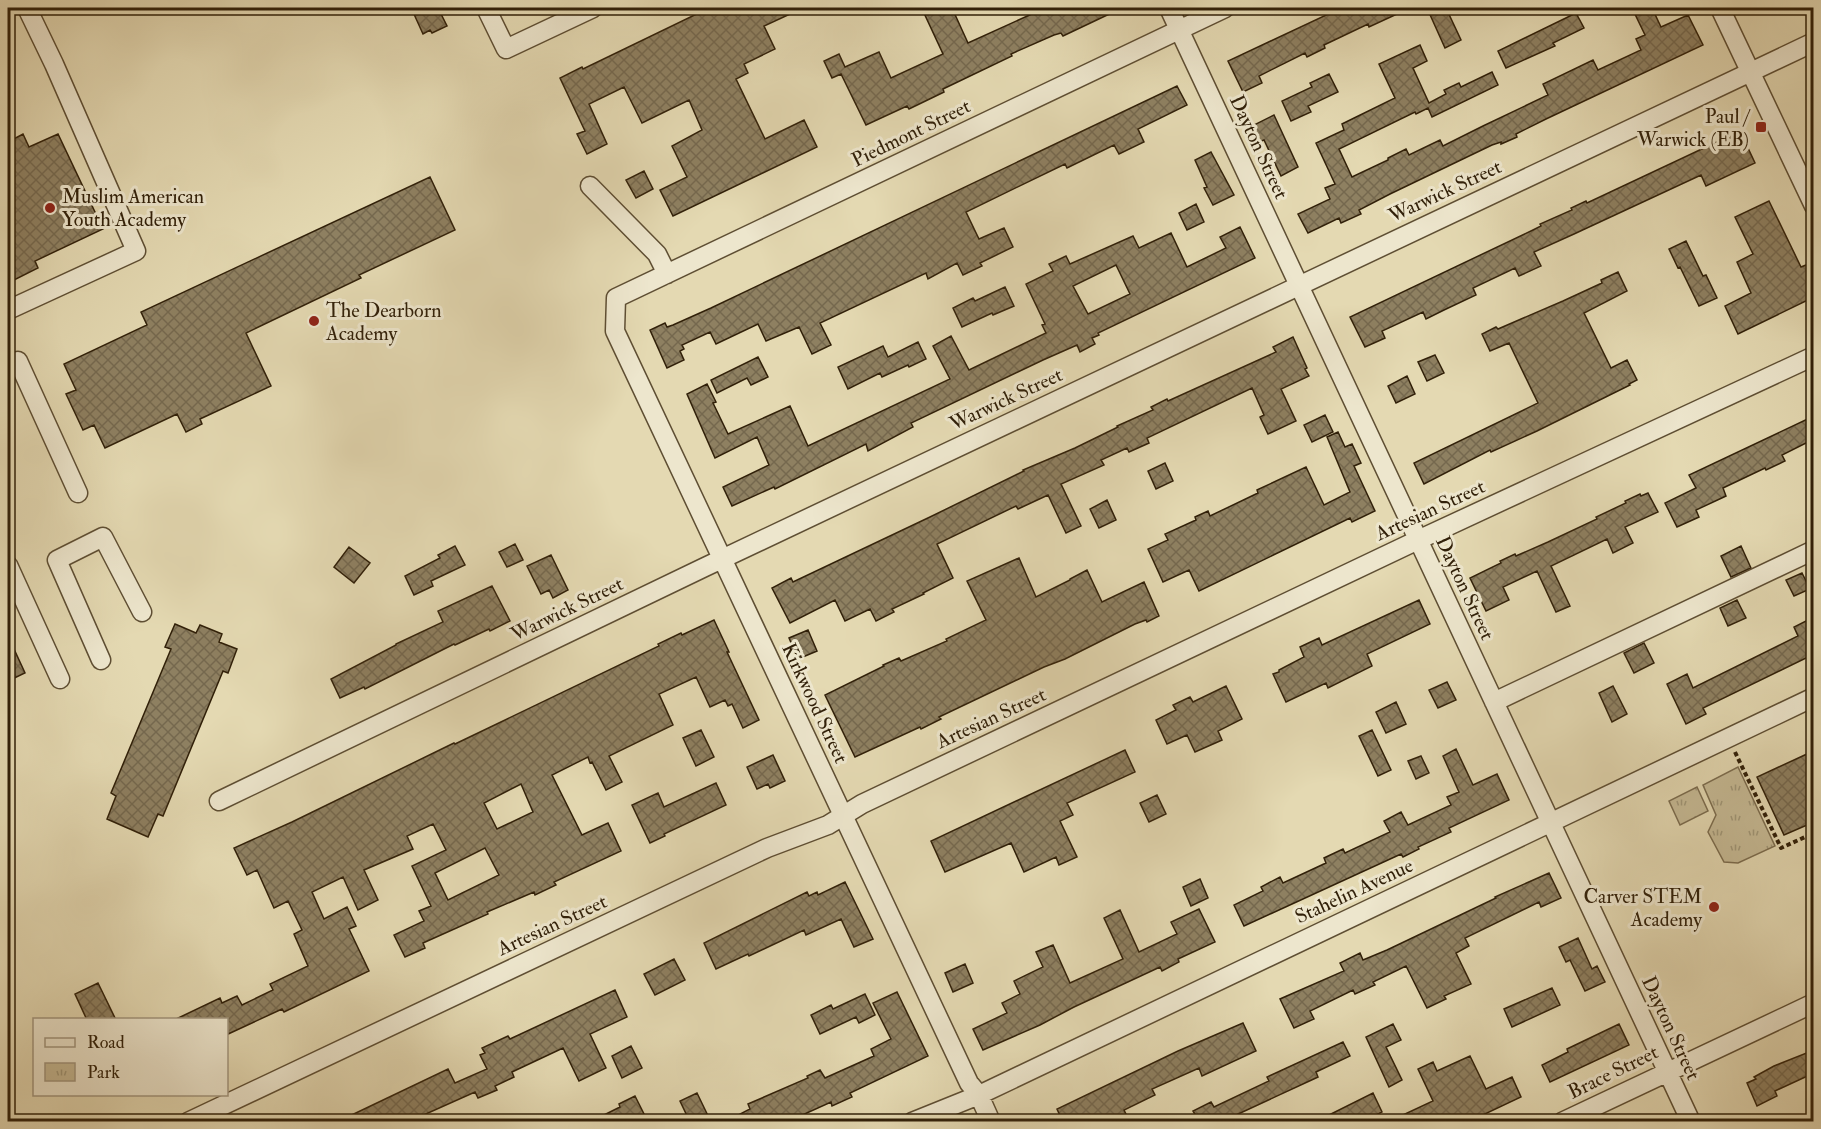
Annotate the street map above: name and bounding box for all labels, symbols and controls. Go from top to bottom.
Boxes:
street label: Dayton Street [1224,91,1294,203]
street label: Piedmont Street [847,93,975,173]
place label: Paul / Warwick (EB) [1636,104,1751,152]
marker: Paul / Warwick (EB) [1754,120,1768,134]
street label: Warwick Street [1384,154,1506,229]
place label: Muslim American Youth Academy [62,184,204,232]
marker: Muslim American Youth Academy [43,201,57,215]
place label: The Dearborn Academy [325,298,441,346]
marker: The Dearborn Academy [307,314,321,328]
street label: Warwick Street [945,362,1067,437]
street label: Artesian Street [1370,473,1489,547]
street label: Dayton Street [1430,532,1500,644]
street label: Warwick Street [506,571,628,647]
street label: Kirkwood Street [776,639,854,768]
street label: Artesian Street [931,681,1050,755]
street label: Stahelin Avenue [1291,853,1417,929]
place label: Carver STEM Academy [1583,884,1703,932]
street label: Artesian Street [492,888,611,962]
marker: Carver STEM Academy [1707,900,1721,914]
street label: Dayton Street [1636,972,1706,1084]
legend [33,1018,228,1096]
text: Road [87,1031,125,1054]
street label: Brace Street [1564,1039,1663,1105]
text: Park [87,1061,120,1084]

